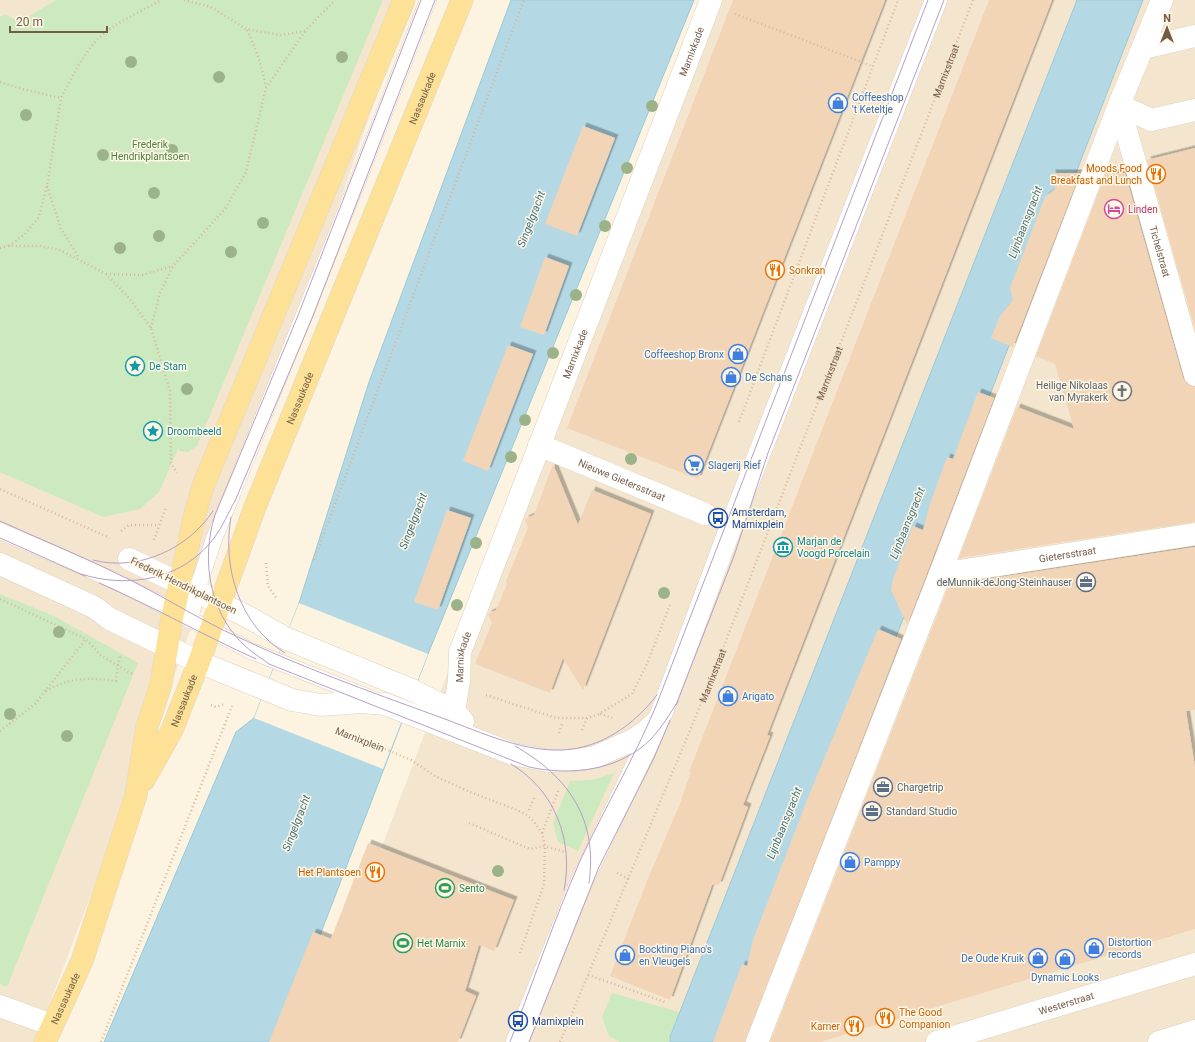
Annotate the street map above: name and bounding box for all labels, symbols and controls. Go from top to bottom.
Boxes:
scale bar [10,8,107,34]
north arrow [1147,8,1187,48]
text: N [1163,12,1171,25]
text: 20 m [16,15,43,29]
street label: Marnixkade [677,25,706,78]
street label: Marnixstraat [931,43,961,99]
street label: Nassaukade [407,71,438,126]
shop icon: Coffeeshop 't Keteltje [827,92,849,114]
place label: Coffeeshop 't Keteltje [852,92,904,115]
park label: Frederik Hendrikplantsoen [111,139,189,162]
place label: Moods Food Breakfast and Lunch [1051,163,1142,186]
restaurant icon: Moods Food Breakfast and Lunch [1145,163,1167,185]
water label: Lijnbaansgracht [1006,184,1045,260]
water label: Singelgracht [515,189,548,249]
hotel icon: Linden [1103,198,1125,220]
place label: Linden [1128,204,1158,215]
street label: Tichelstraat [1147,225,1172,278]
restaurant icon: Sonkran [764,259,786,281]
place label: Sonkran [789,265,825,276]
street label: Marnixkade [561,328,590,380]
shop icon: Coffeeshop Bronx [727,343,749,365]
street label: Marnixstraat [814,345,845,402]
place label: Coffeeshop Bronx [644,349,724,360]
place icon: De Stam [124,355,146,377]
place label: De Stam [149,361,187,372]
shop icon: De Schans [720,366,742,388]
street label: Nassaukade [284,370,316,426]
place label: De Schans [745,372,792,383]
place label: Heilige Nikolaas van Myrakerk [1036,380,1109,403]
church icon: Heilige Nikolaas van Myrakerk [1111,380,1133,402]
place icon: Droombeeld [142,420,164,442]
place label: Droombeeld [167,426,221,437]
supermarket icon: Slagerij Rief [683,454,705,476]
street label: Nieuwe Gietersstraat [577,457,667,503]
place label: Slagerij Rief [708,460,761,471]
water label: Lijnbaansgracht [887,485,928,561]
water label: Singelgracht [397,491,430,551]
bus stop icon: Amsterdam, Marnixplein [707,507,729,529]
place label: Amsterdam, Marnixplein [732,507,786,530]
museum icon: Marjan de Voogd Porcelain [772,536,794,558]
place label: Marjan de Voogd Porcelain [797,536,870,559]
street label: Gietersstraat [1038,545,1097,564]
street label: Frederik Hendrikplantsoen [129,555,239,616]
office icon: deMunnik-deJong-Steinhauser [1075,571,1097,593]
place label: deMunnik-deJong-Steinhauser [937,577,1073,588]
street label: Marnixkade [454,630,473,683]
street label: Marnixstraat [697,647,728,704]
street label: Nassaukade [169,673,199,728]
shop icon: Arigato [717,685,739,707]
place label: Arigato [742,691,775,702]
street label: Marnixplein [334,725,386,754]
office icon: Chargetrip [872,776,894,798]
place label: Chargetrip [897,782,944,793]
water label: Lijnbaansgracht [764,785,805,861]
water label: Singelgracht [280,793,313,853]
office icon: Standard Studio [861,800,883,822]
place label: Standard Studio [886,806,957,817]
shop icon: Pamppy [839,851,861,873]
place label: Pamppy [864,857,901,868]
restaurant icon: Het Plantsoen [364,861,386,883]
place label: Het Plantsoen [298,867,361,878]
sports icon: Sento [434,877,456,899]
place label: Sento [459,883,485,894]
sports icon: Het Marnix [392,932,414,954]
shop icon: Distortion records [1083,937,1105,959]
place label: Distortion records [1108,937,1152,960]
place label: Het Marnix [417,938,466,949]
shop icon: Bockting Piano's en Vleugels [614,944,636,966]
place label: Bockting Piano's en Vleugels [639,944,712,967]
shop icon: De Oude Kruik [1027,947,1049,969]
shop icon: Dynamic Looks [1054,948,1076,970]
place label: De Oude Kruik [961,953,1025,964]
street label: Nassaukade [49,971,82,1026]
place label: Dynamic Looks [1031,972,1099,983]
street label: Westerstraat [1037,990,1095,1017]
restaurant icon: The Good Companion [874,1007,896,1029]
place label: The Good Companion [899,1007,950,1030]
bus stop icon: Marnixplein [507,1010,529,1032]
restaurant icon: Kamer [843,1015,865,1037]
place label: Marnixplein [532,1016,584,1027]
place label: Kamer [811,1021,841,1032]

